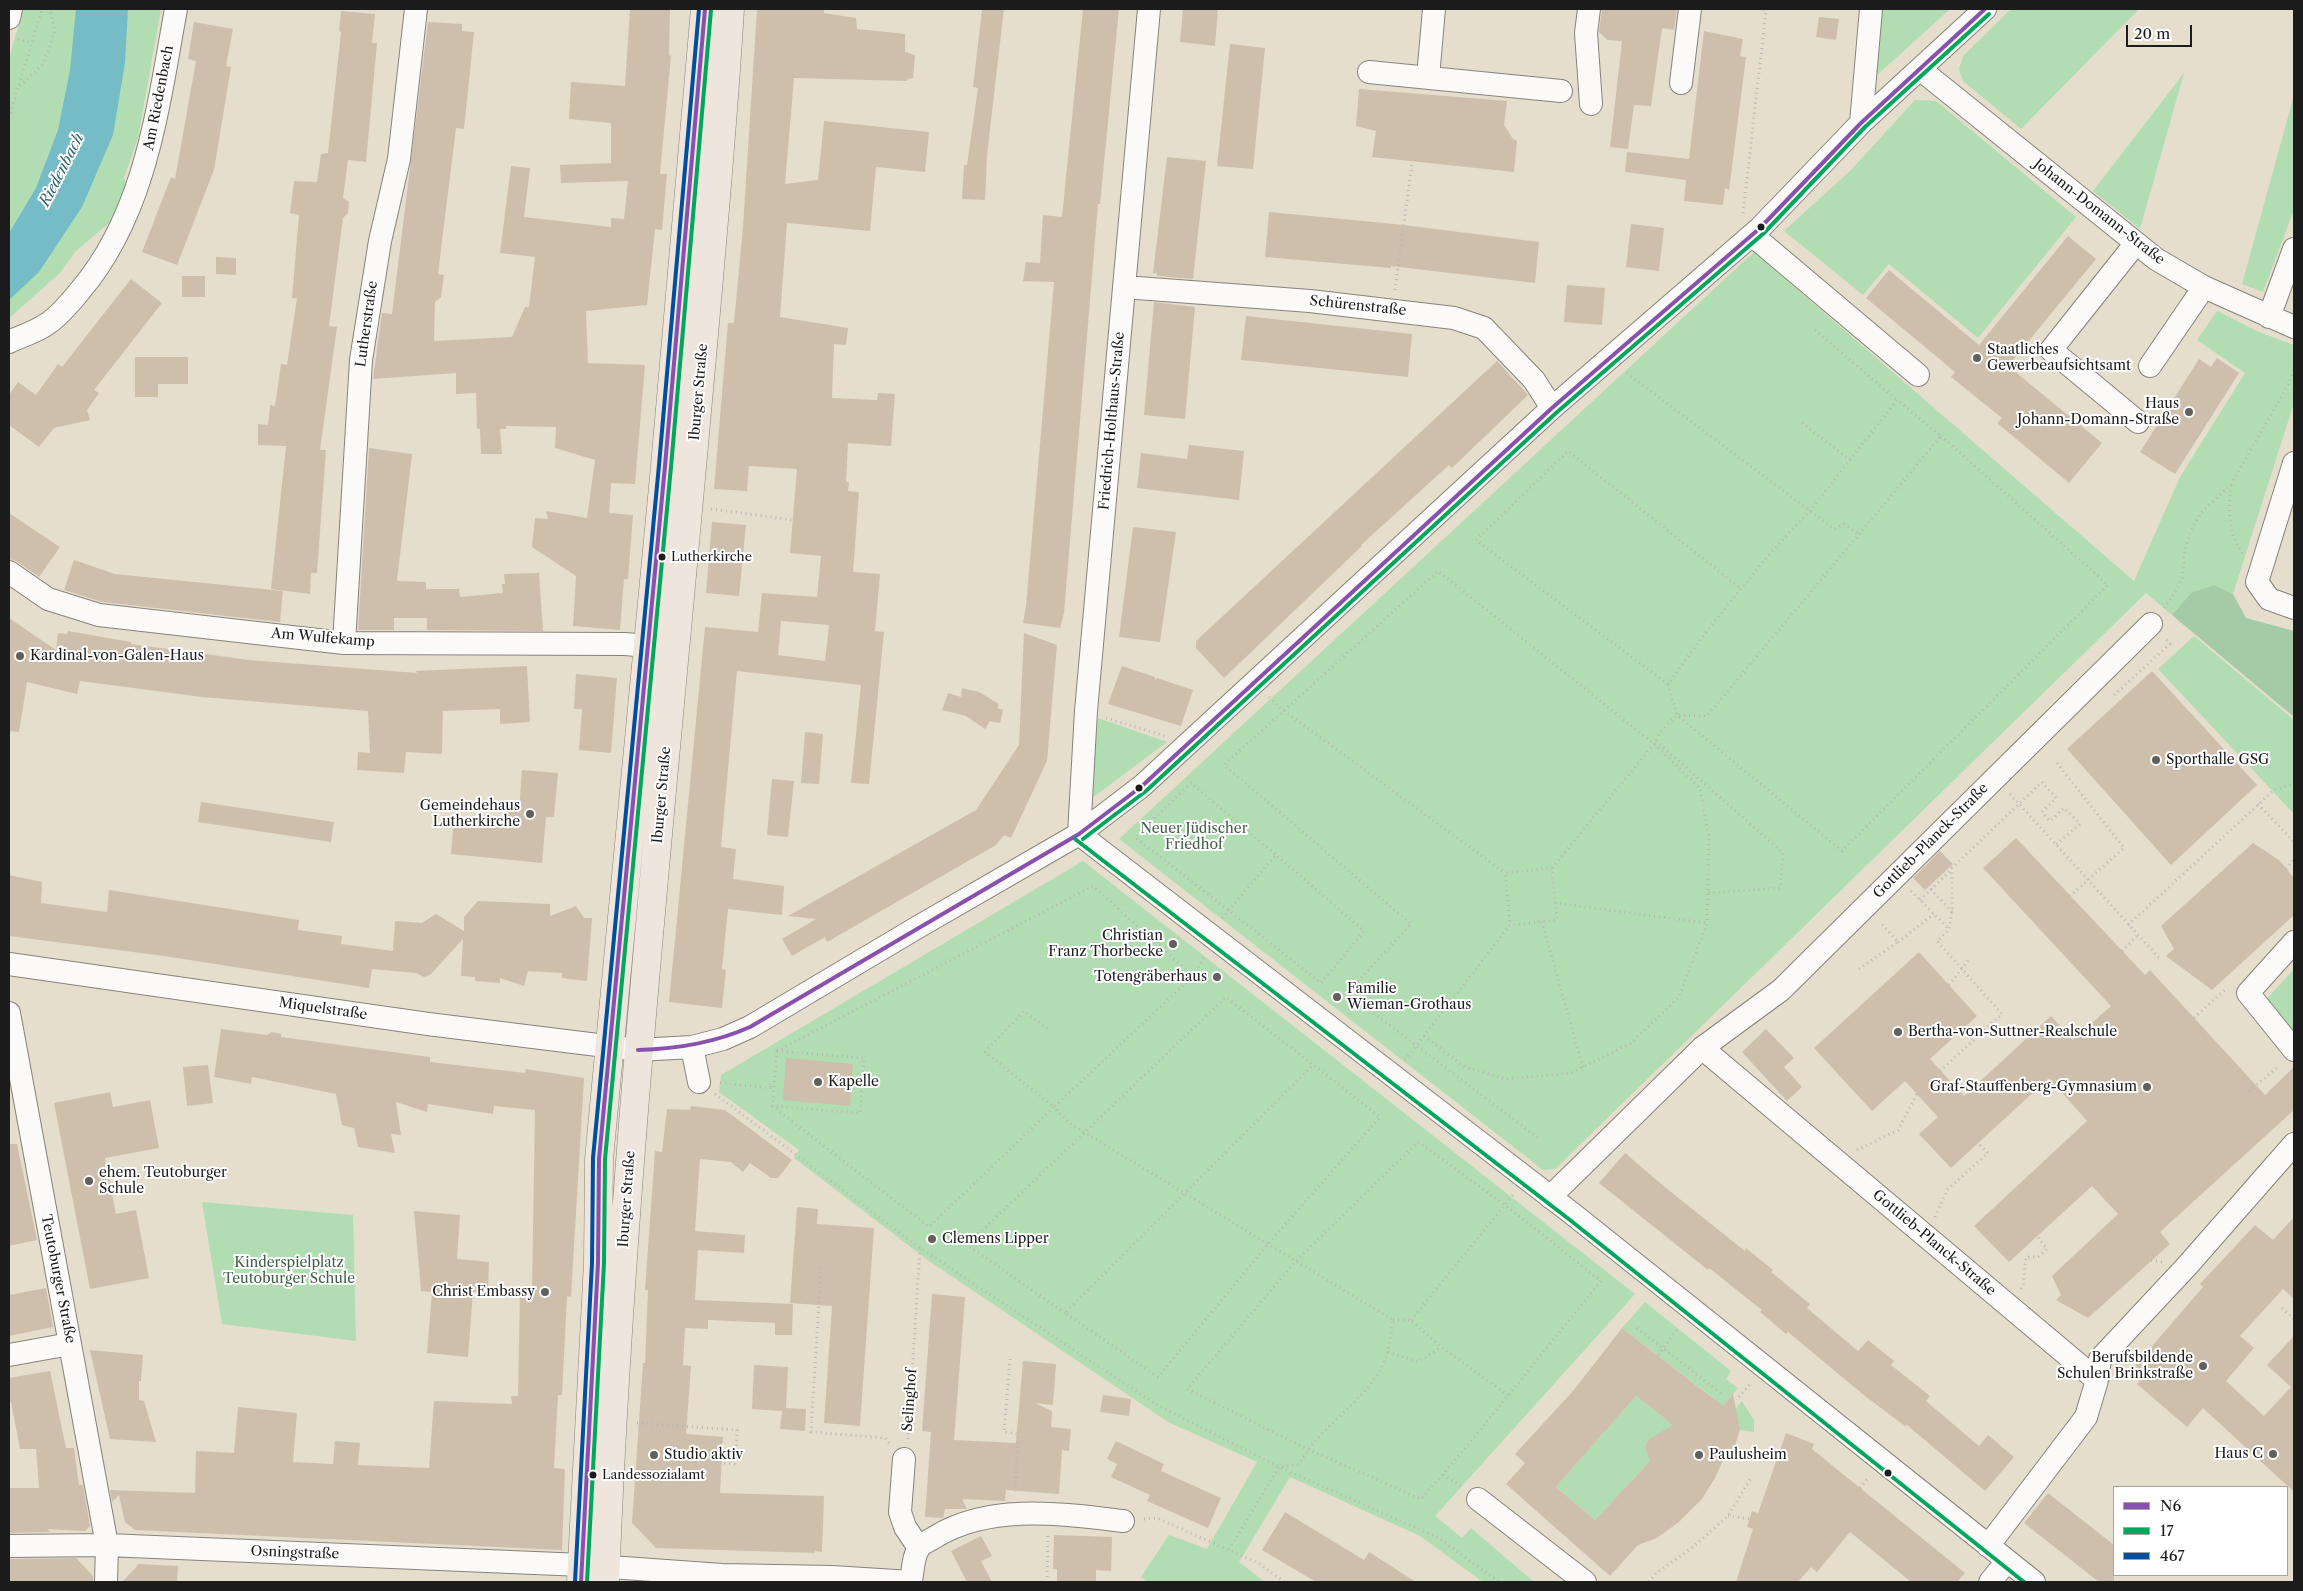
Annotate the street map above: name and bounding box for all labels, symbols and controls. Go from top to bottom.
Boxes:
scale bar [2128,15,2194,47]
text: 20 m [2134,24,2170,43]
street label: Am Riedenbach [141,44,177,152]
water label: Riedenbach [36,131,88,209]
street label: Johann-Domann-Straße [2030,156,2168,268]
unlabelled marker [1756,222,1766,232]
street label: Lutherstraße [353,280,381,368]
street label: Schürenstraße [1309,293,1407,319]
street label: Friedrich-Holthaus-Straße [1096,331,1128,511]
place label: Staatliches Gewerbeaufsichtsamt [1987,342,2131,374]
street label: Iburger Straße [686,343,712,441]
marker: Staatliches Gewerbeaufsichtsamt [1971,352,1983,364]
place label: Haus Johann-Domann-Straße [2017,396,2179,428]
marker: Haus Johann-Domann-Straße [2183,406,2195,418]
place label: Lutherkirche [671,549,752,565]
marker: Lutherkirche [657,552,667,562]
street label: Am Wulfekamp [270,625,376,651]
place label: Kardinal-von-Galen-Haus [30,648,204,664]
marker: Kardinal-von-Galen-Haus [14,650,26,662]
street label: Iburger Straße [649,746,675,844]
place label: Sporthalle GSG [2166,752,2269,768]
marker: Sporthalle GSG [2150,754,2162,766]
street label: Gottlieb-Planck-Straße [1870,780,1992,902]
unlabelled marker [1134,783,1144,793]
place label: Gemeindehaus Lutherkirche [420,798,520,830]
marker: Gemeindehaus Lutherkirche [524,808,536,820]
park label: Neuer Jüdischer Friedhof [1140,821,1248,854]
place label: Christian Franz Thorbecke [1048,928,1163,960]
marker: Christian Franz Thorbecke [1167,938,1179,950]
place label: Totengräberhaus [1094,969,1207,985]
marker: Totengräberhaus [1211,971,1223,983]
place label: Familie Wieman-Grothaus [1347,981,1471,1014]
marker: Familie Wieman-Grothaus [1331,991,1343,1003]
street label: Miquelstraße [278,994,368,1024]
place label: Bertha-von-Suttner-Realschule [1908,1024,2117,1040]
marker: Bertha-von-Suttner-Realschule [1892,1026,1904,1038]
place label: Kapelle [828,1074,879,1090]
marker: Kapelle [812,1076,824,1088]
place label: Graf-Stauffenberg-Gymnasium [1930,1079,2137,1095]
marker: Graf-Stauffenberg-Gymnasium [2141,1081,2153,1093]
street label: Iburger Straße [615,1150,639,1248]
place label: ehem. Teutoburger Schule [99,1165,227,1198]
marker: ehem. Teutoburger Schule [83,1175,95,1187]
street label: Gottlieb-Planck-Straße [1869,1187,1999,1299]
street label: Teutoburger Straße [37,1213,79,1345]
place label: Clemens Lipper [942,1231,1049,1247]
marker: Clemens Lipper [926,1233,938,1245]
park label: Kinderspielplatz Teutoburger Schule [223,1255,355,1288]
place label: Christ Embassy [432,1284,535,1300]
marker: Christ Embassy [539,1286,551,1298]
place label: Berufsbildende Schulen Brinkstraße [2057,1350,2193,1382]
marker: Berufsbildende Schulen Brinkstraße [2197,1360,2209,1372]
street label: Selinghof [899,1368,921,1432]
place label: Haus C [2214,1446,2263,1462]
place label: Studio aktiv [664,1447,743,1463]
place label: Paulusheim [1709,1447,1787,1463]
marker: Haus C [2267,1448,2279,1460]
marker: Studio aktiv [648,1449,660,1461]
marker: Paulusheim [1693,1449,1705,1461]
place label: Landessozialamt [602,1467,705,1483]
unlabelled marker [1883,1468,1893,1478]
marker: Landessozialamt [588,1470,598,1480]
legend [2113,1486,2288,1576]
text: N6 [2160,1496,2181,1515]
text: 17 [2160,1521,2174,1540]
street label: Osningstraße [250,1543,340,1563]
text: 467 [2160,1546,2185,1565]

